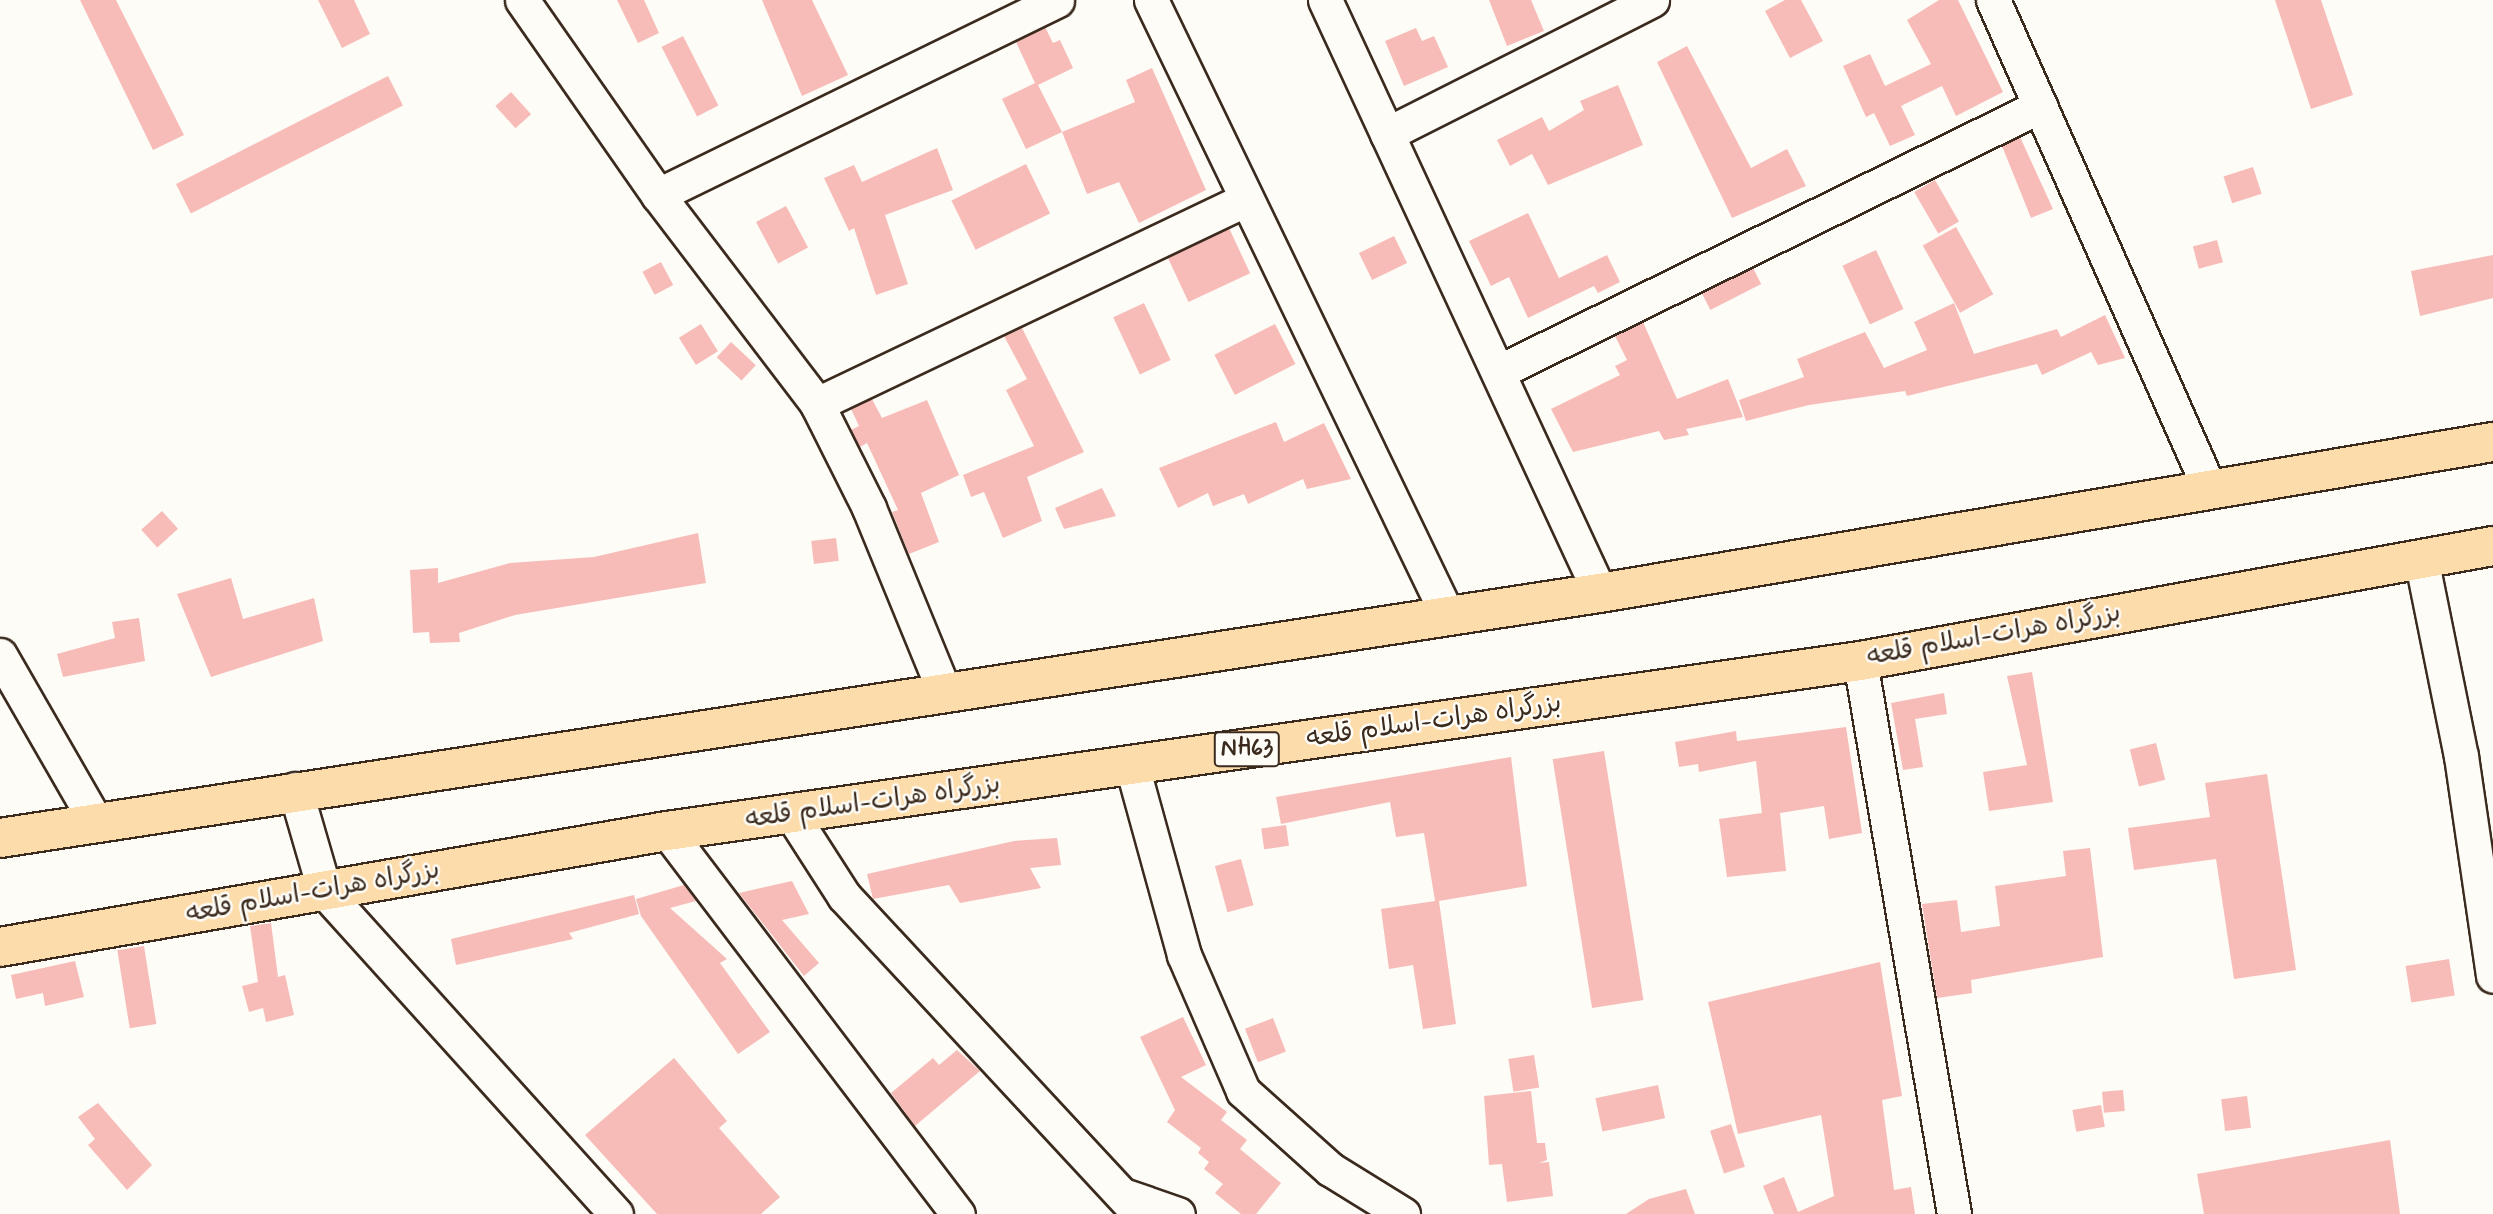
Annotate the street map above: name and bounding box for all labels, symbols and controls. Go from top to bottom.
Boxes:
street label: بزرگراه هرات-اسلام قلعه [1865,598,2123,674]
street label: بزرگراه هرات-اسلام قلعه [1305,689,1563,755]
road number: NH63 [1214,728,1280,770]
street label: بزرگراه هرات-اسلام قلعه [744,770,1002,836]
street label: بزرگراه هرات-اسلام قلعه [184,855,442,931]

